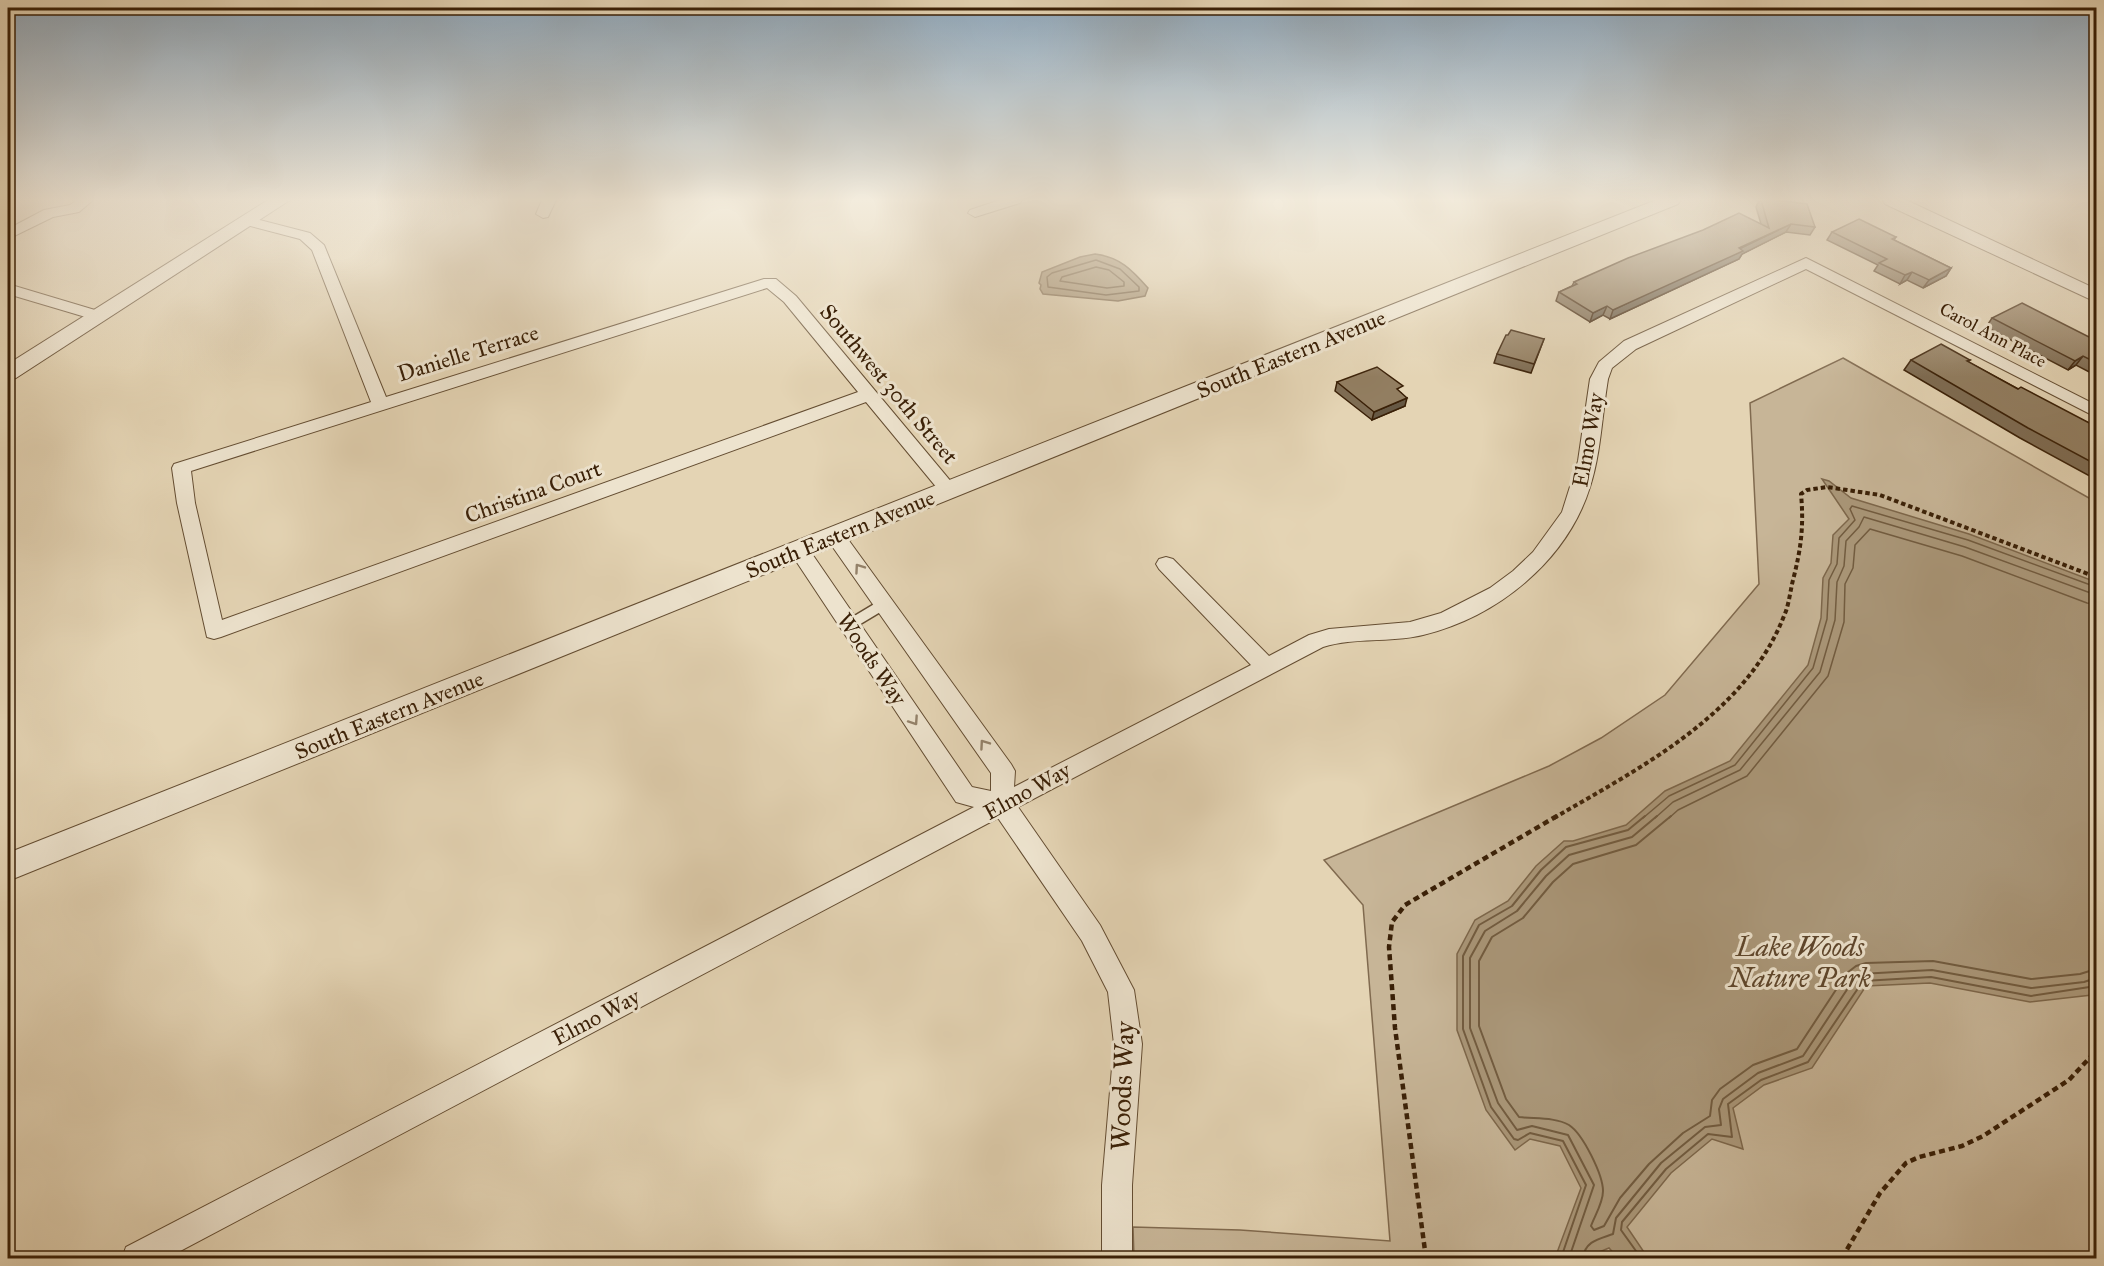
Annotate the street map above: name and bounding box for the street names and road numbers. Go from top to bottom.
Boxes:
street label: Carol Ann Place [1936,298,2050,372]
street label: Southwest 30th Street [814,299,964,470]
street label: South Eastern Avenue [1193,304,1389,404]
street label: Danielle Terrace [394,319,542,387]
street label: Elmo Way [1566,390,1610,489]
street label: Christina Court [461,455,605,529]
street label: South Eastern Avenue [742,484,938,584]
street label: Woods Way [831,608,913,711]
street label: South Eastern Avenue [291,665,487,765]
street label: Elmo Way [979,756,1076,826]
street label: Elmo Way [548,982,645,1051]
street label: Woods Way [1103,1019,1141,1151]

